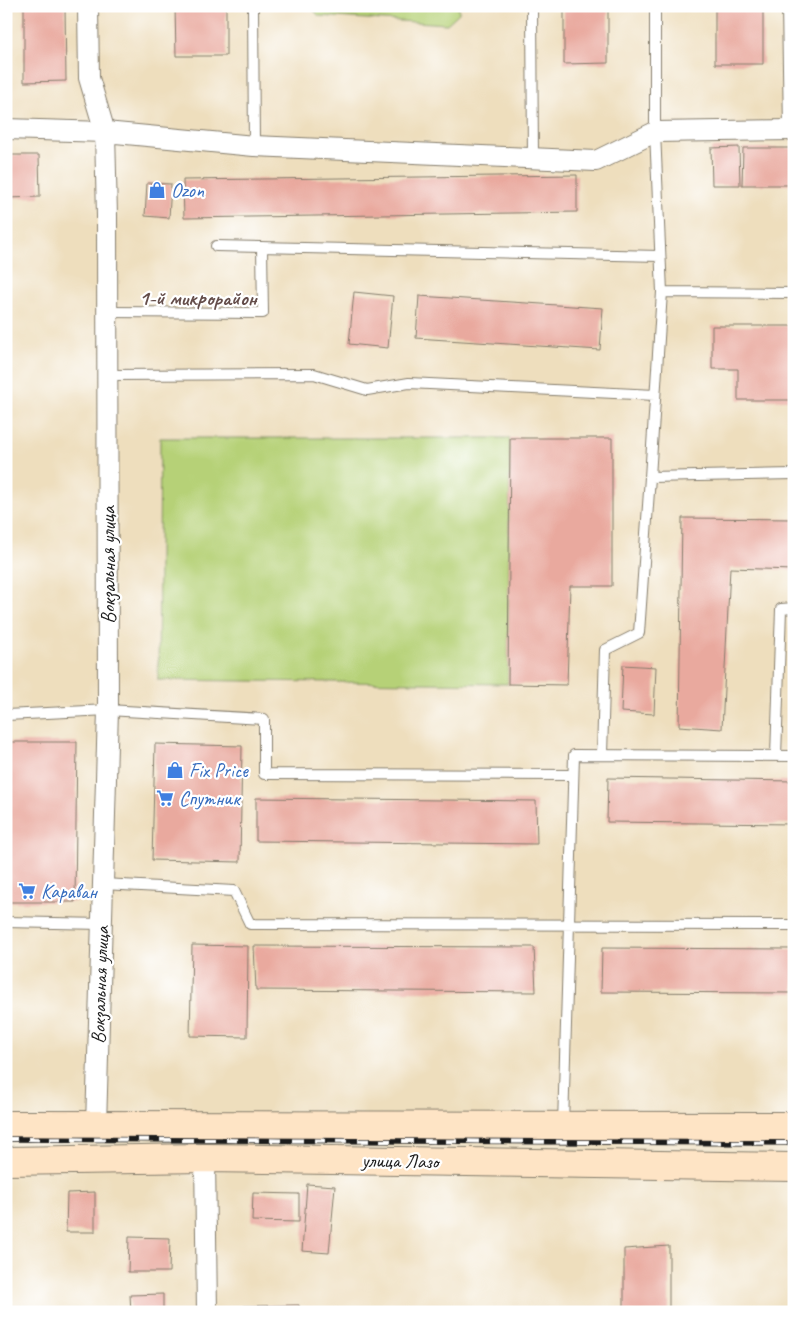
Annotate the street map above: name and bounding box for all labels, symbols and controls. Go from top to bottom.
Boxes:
place label: Ozon [171,178,205,203]
shop icon: Ozon [147,180,167,200]
district label: 1-й микрорайон [139,285,259,311]
street label: Вокзальная улица [96,505,121,624]
place label: Fix Price [189,758,249,783]
shop icon: Fix Price [165,760,185,780]
place label: Спутник [179,786,241,811]
supermarket icon: Спутник [155,788,175,808]
place label: Караван [41,879,98,904]
supermarket icon: Караван [17,881,37,901]
street label: Вокзальная улица [85,925,115,1044]
street label: улица Лазо [360,1148,441,1174]

